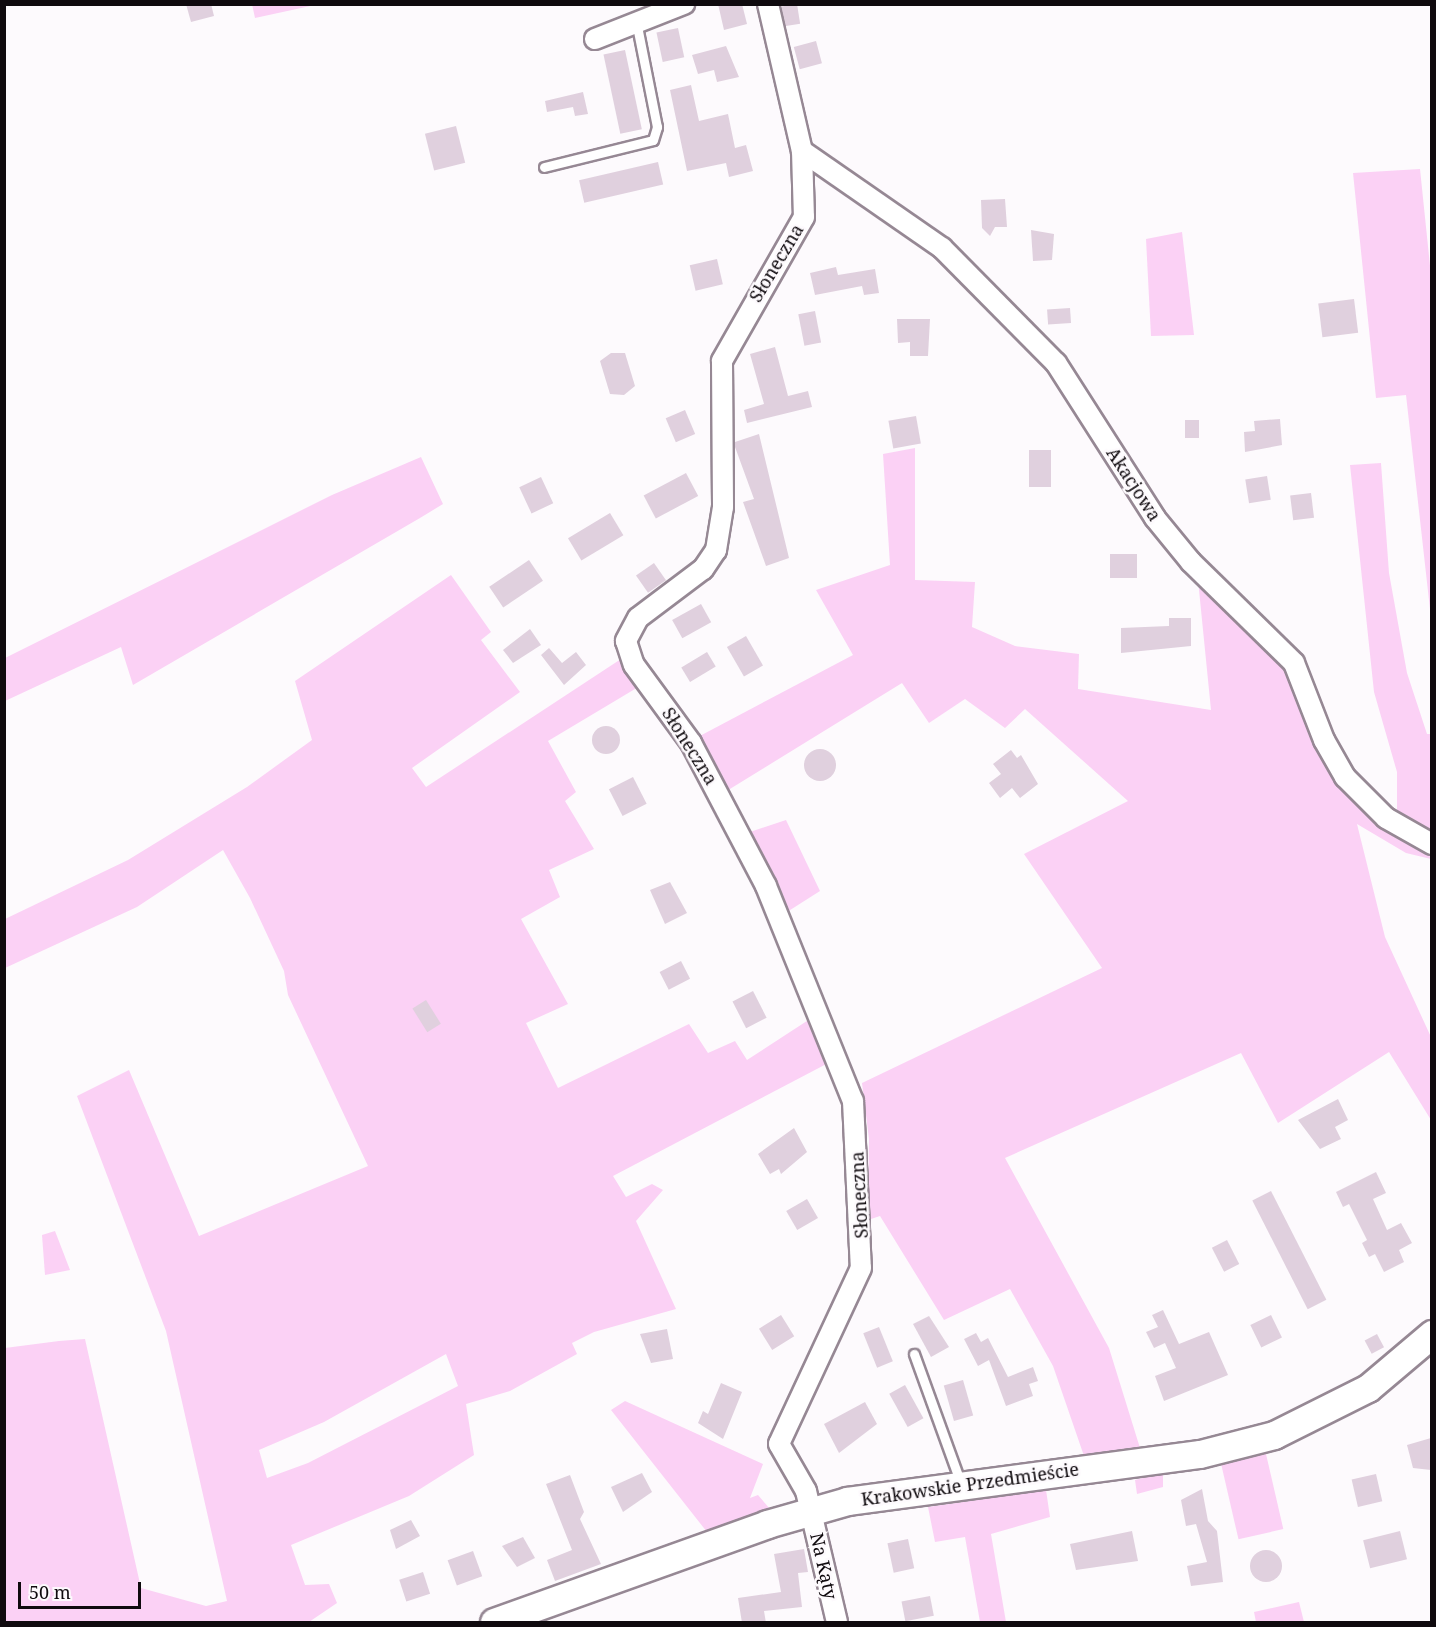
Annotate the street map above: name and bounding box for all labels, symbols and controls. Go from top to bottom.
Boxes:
street label: Słoneczna [744,220,808,306]
street label: Akacjowa [1102,443,1166,525]
street label: Słoneczna [658,703,722,789]
street label: Słoneczna [846,1151,872,1239]
street label: Krakowskie Przedmieście [860,1458,1080,1510]
street label: Na Kąty [806,1531,842,1601]
scale bar [21,1570,144,1608]
text: 50 m [29,1580,71,1604]

